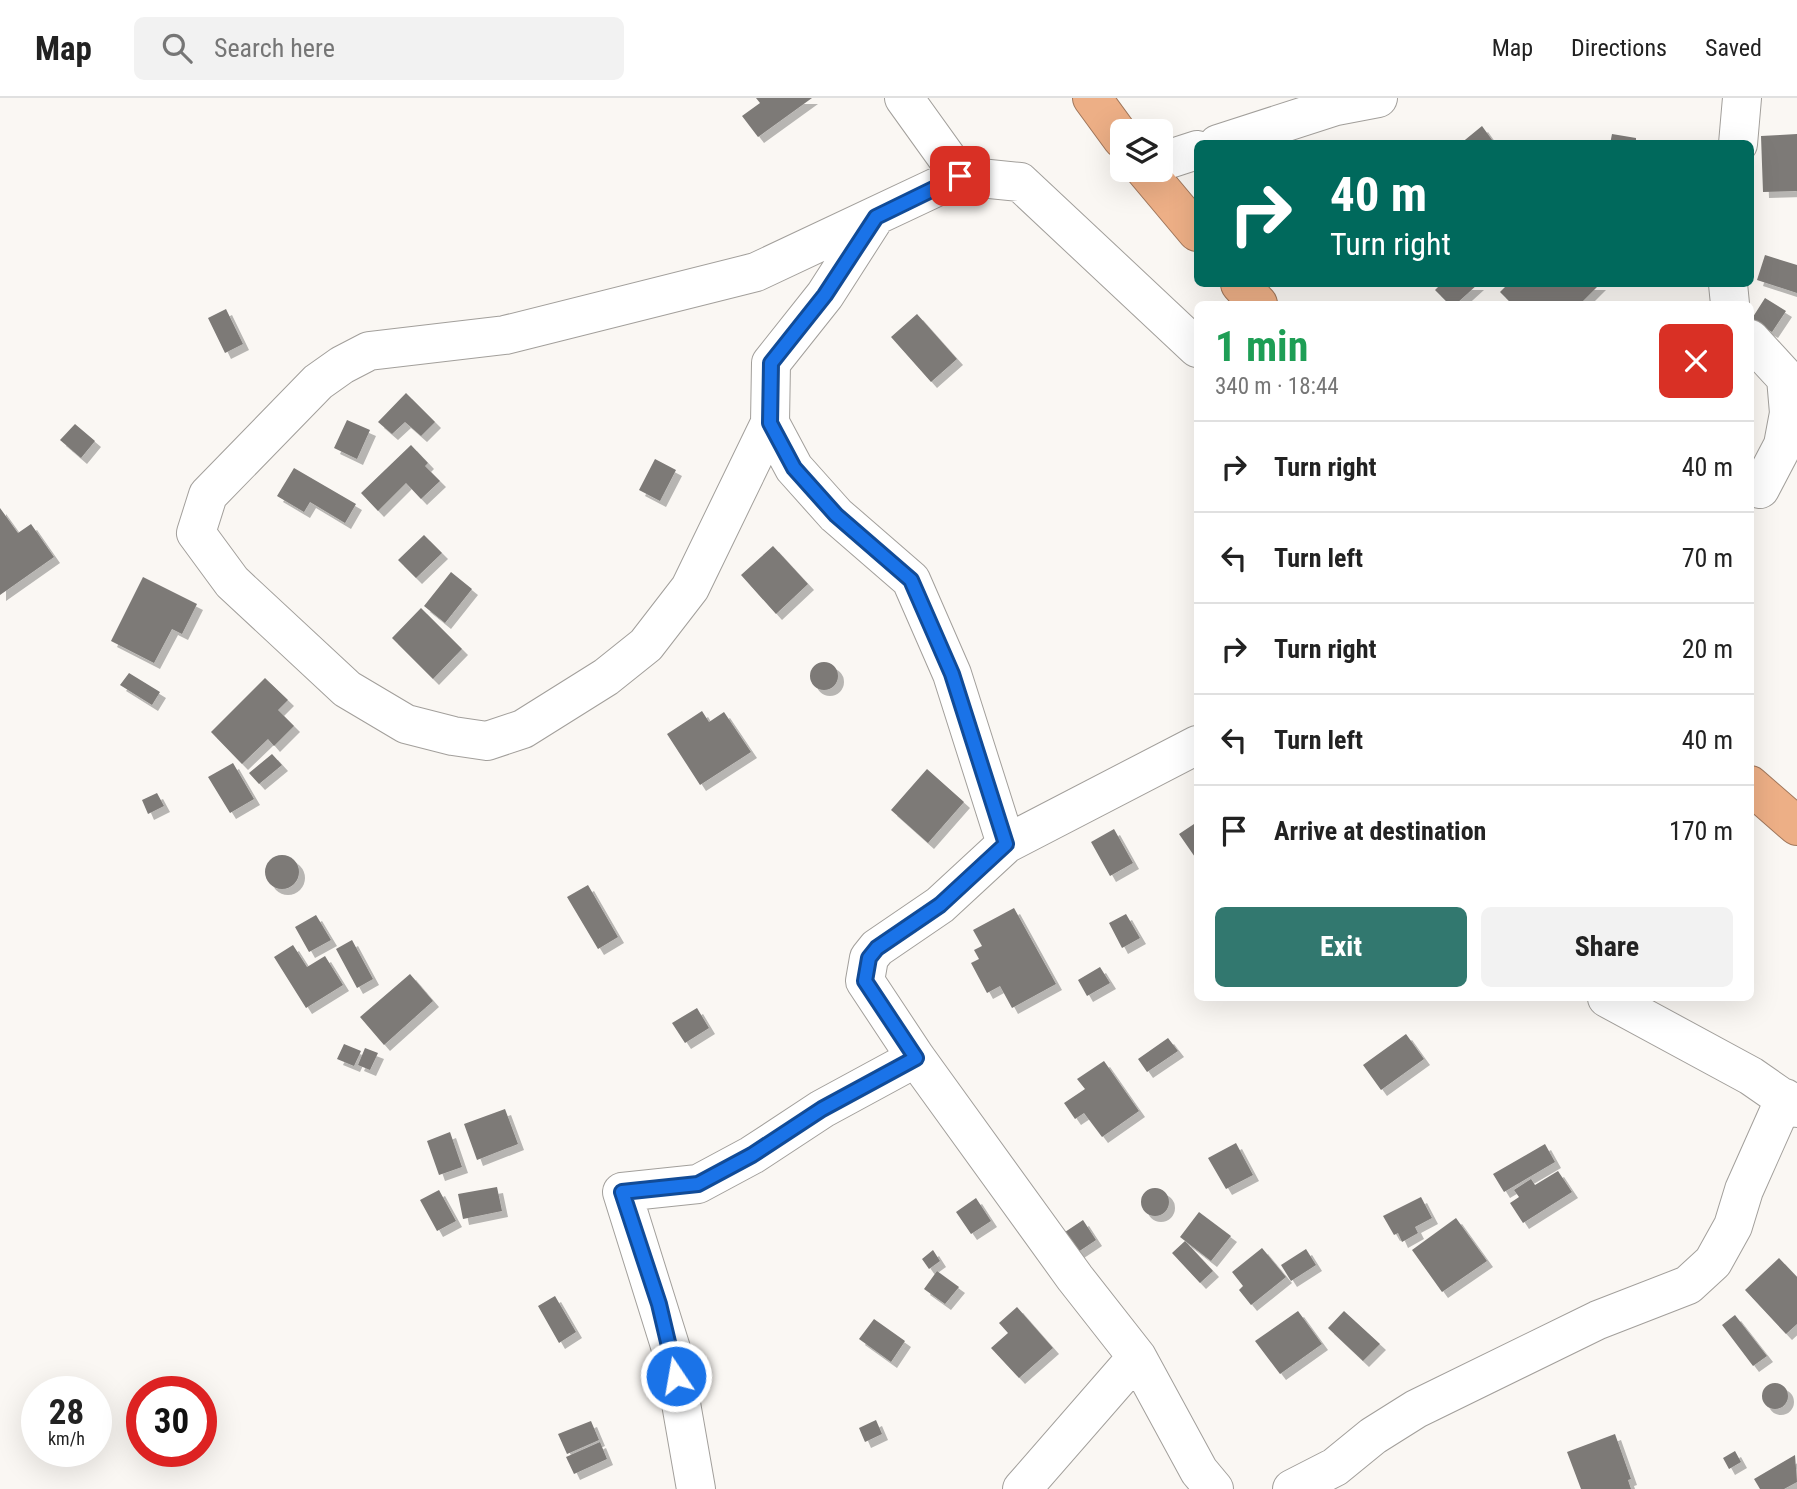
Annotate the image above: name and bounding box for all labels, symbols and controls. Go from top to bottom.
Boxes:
search box [134,17,624,80]
text: Map [35,29,92,68]
icon: search [158,29,196,67]
text: Search here [214,33,335,63]
text: Map [1492,34,1533,62]
text: Directions [1571,34,1667,62]
text: Saved [1705,34,1762,62]
map controls [1110,119,1173,182]
button: layers [1110,119,1173,182]
pin [930,146,990,206]
icon: arrive [941,157,979,195]
text: 40 m [1330,166,1427,223]
icon: right [1215,168,1306,259]
text: Turn right [1330,225,1451,263]
text: 1 min [1215,322,1308,371]
button: close [1659,324,1733,398]
text: 340 m · 18:44 [1215,373,1339,400]
icon: right [1215,448,1253,486]
text: Turn right [1274,452,1376,482]
text: 40 m [1682,452,1733,482]
icon: left [1215,539,1253,577]
text: Turn left [1274,543,1363,573]
text: 70 m [1682,543,1733,573]
icon: right [1215,630,1253,668]
text: Turn right [1274,634,1376,664]
text: 20 m [1682,634,1733,664]
icon: left [1215,721,1253,759]
text: Turn left [1274,725,1363,755]
text: 40 m [1682,725,1733,755]
icon: arrive [1215,812,1253,850]
text: Arrive at destination [1274,816,1486,846]
text: 170 m [1669,816,1733,846]
button: Exit [1215,907,1467,987]
button: Share [1481,907,1733,987]
position arrow [639,1339,713,1413]
speed limit sign: 30 [126,1376,217,1467]
text: 28 [49,1392,84,1433]
text: km/h [48,1428,85,1449]

